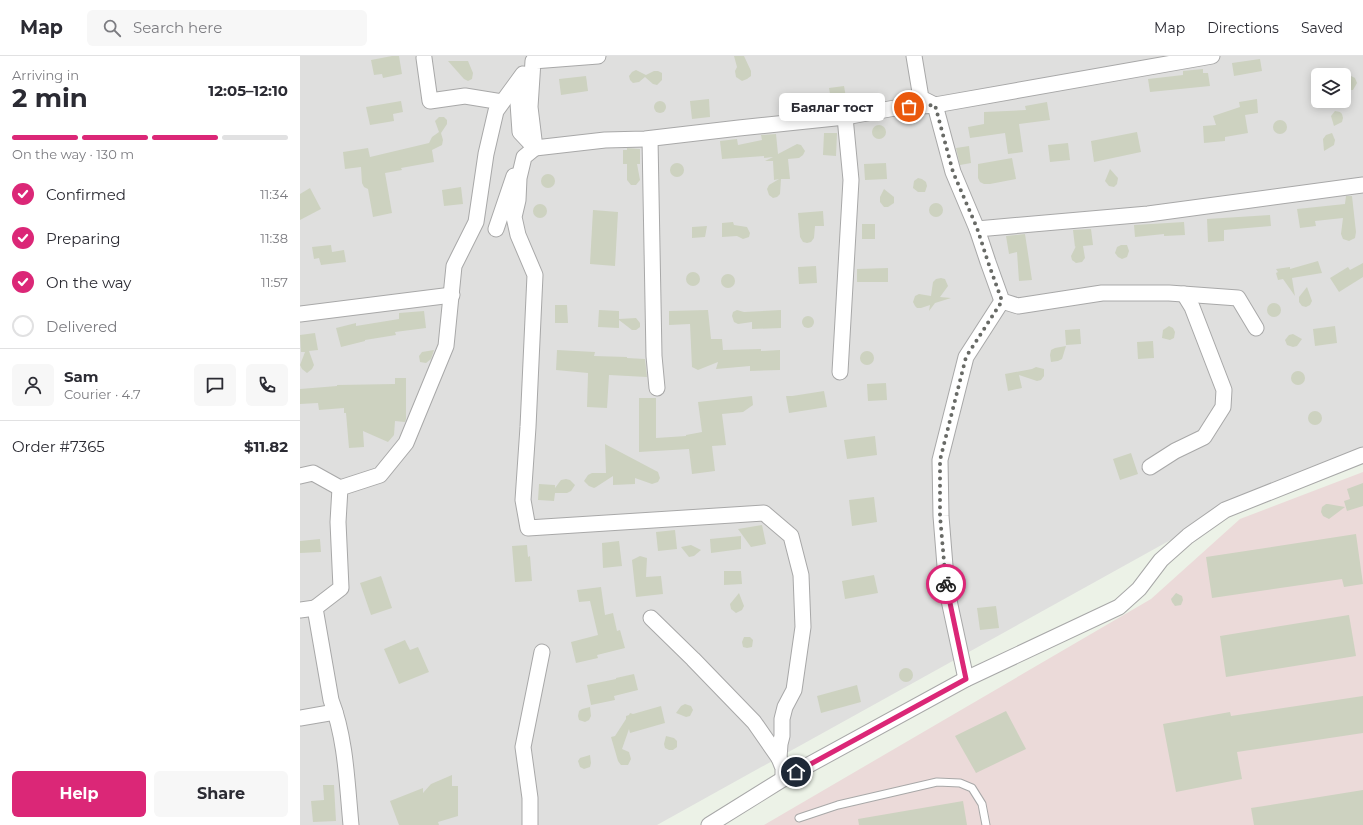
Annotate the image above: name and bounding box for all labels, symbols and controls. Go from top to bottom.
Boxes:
search box [87,10,367,46]
text: Map [20,16,63,39]
icon: search [101,17,123,39]
text: Search here [133,18,222,37]
text: Map [1154,19,1185,37]
text: Directions [1207,19,1279,37]
text: Saved [1301,19,1343,37]
text: Arriving in [12,67,79,83]
map controls [1311,68,1351,108]
button: layers [1311,68,1351,108]
text: 12:05–12:10 [208,81,288,100]
text: 2 min [12,82,88,114]
pin [892,90,926,124]
callout: Баялаг тост [779,93,885,121]
icon: bag [898,96,920,118]
text: Баялаг тост [791,99,873,115]
text: On the way · 130 m [12,146,134,162]
icon: check [12,183,34,205]
text: Confirmed [46,185,126,204]
text: 11:34 [260,186,288,202]
icon: check [12,227,34,249]
text: Preparing [46,229,121,248]
text: 11:38 [260,230,288,246]
icon: check [12,271,34,293]
text: On the way [46,273,131,292]
text: 11:57 [261,274,288,290]
text: Delivered [46,317,118,336]
button: person [12,364,54,406]
button: chat [194,364,236,406]
button: phone [246,364,288,406]
text: Sam [64,367,99,386]
text: Courier · 4.7 [64,386,141,402]
text: Order #7365 [12,437,105,456]
text: $11.82 [244,437,288,456]
courier [926,564,966,604]
icon: bike [935,573,957,595]
pin [779,755,813,789]
icon: home [785,761,807,783]
button: Help [12,771,146,817]
button: Share [154,771,288,817]

